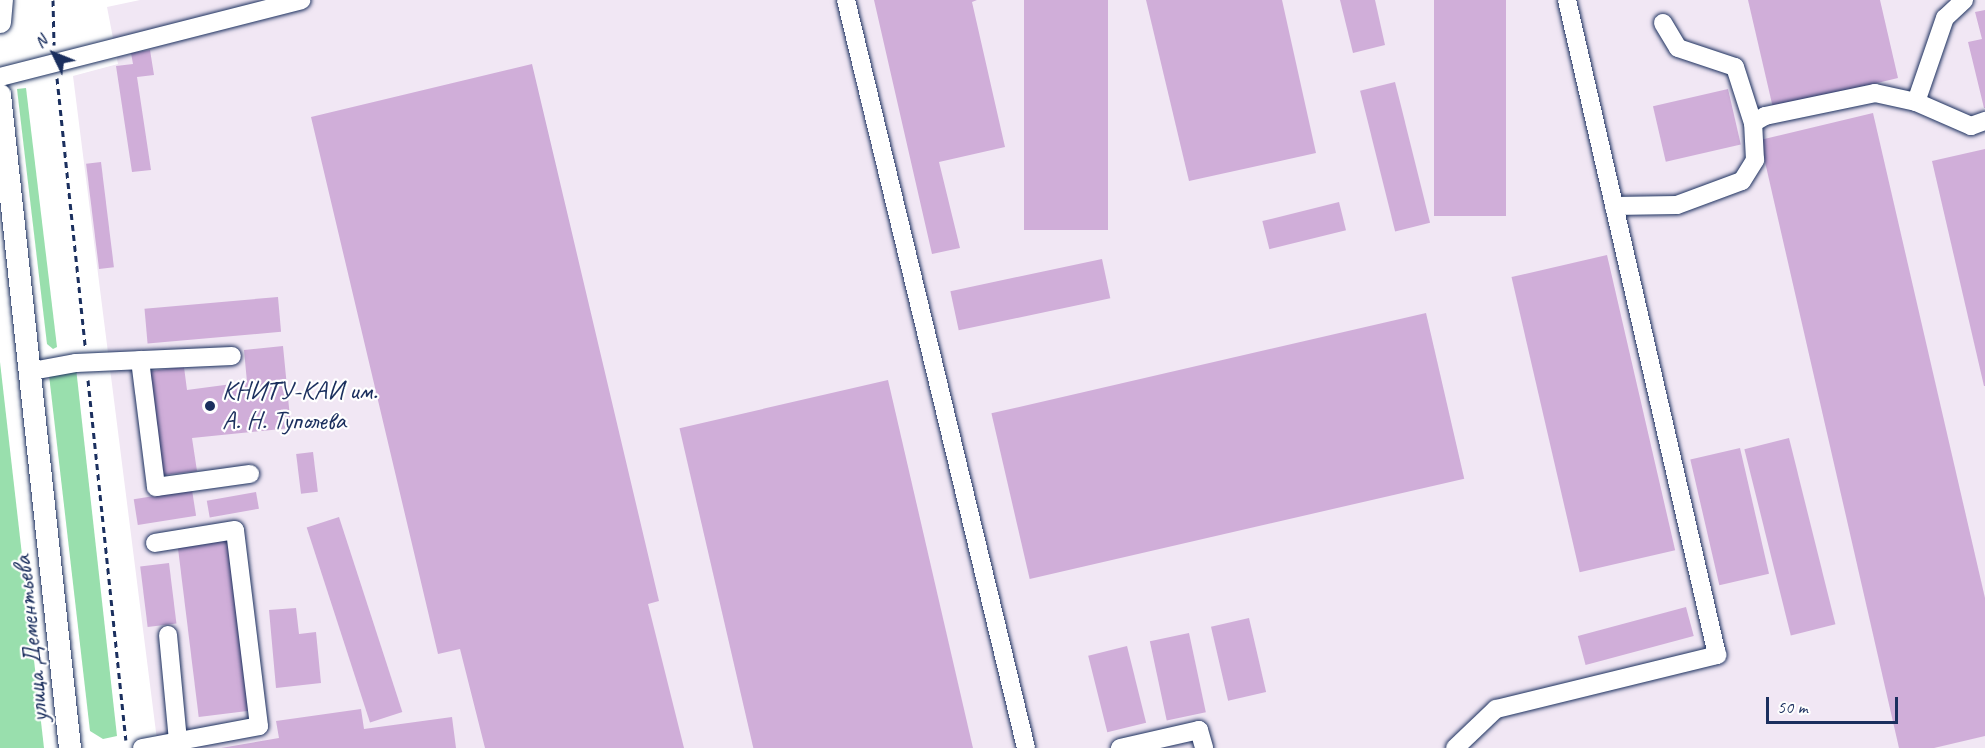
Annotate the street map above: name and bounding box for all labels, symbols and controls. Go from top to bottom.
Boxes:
north arrow [24,24,84,84]
text: N [30,31,52,52]
place label: КНИТУ-КАИ им. А. Н. Туполева [222,375,377,436]
marker: КНИТУ-КАИ им. А. Н. Туполева [203,399,217,413]
street label: улица Дементьева [7,555,55,723]
scale bar [1769,685,1901,723]
text: 50 m [1777,696,1808,718]

